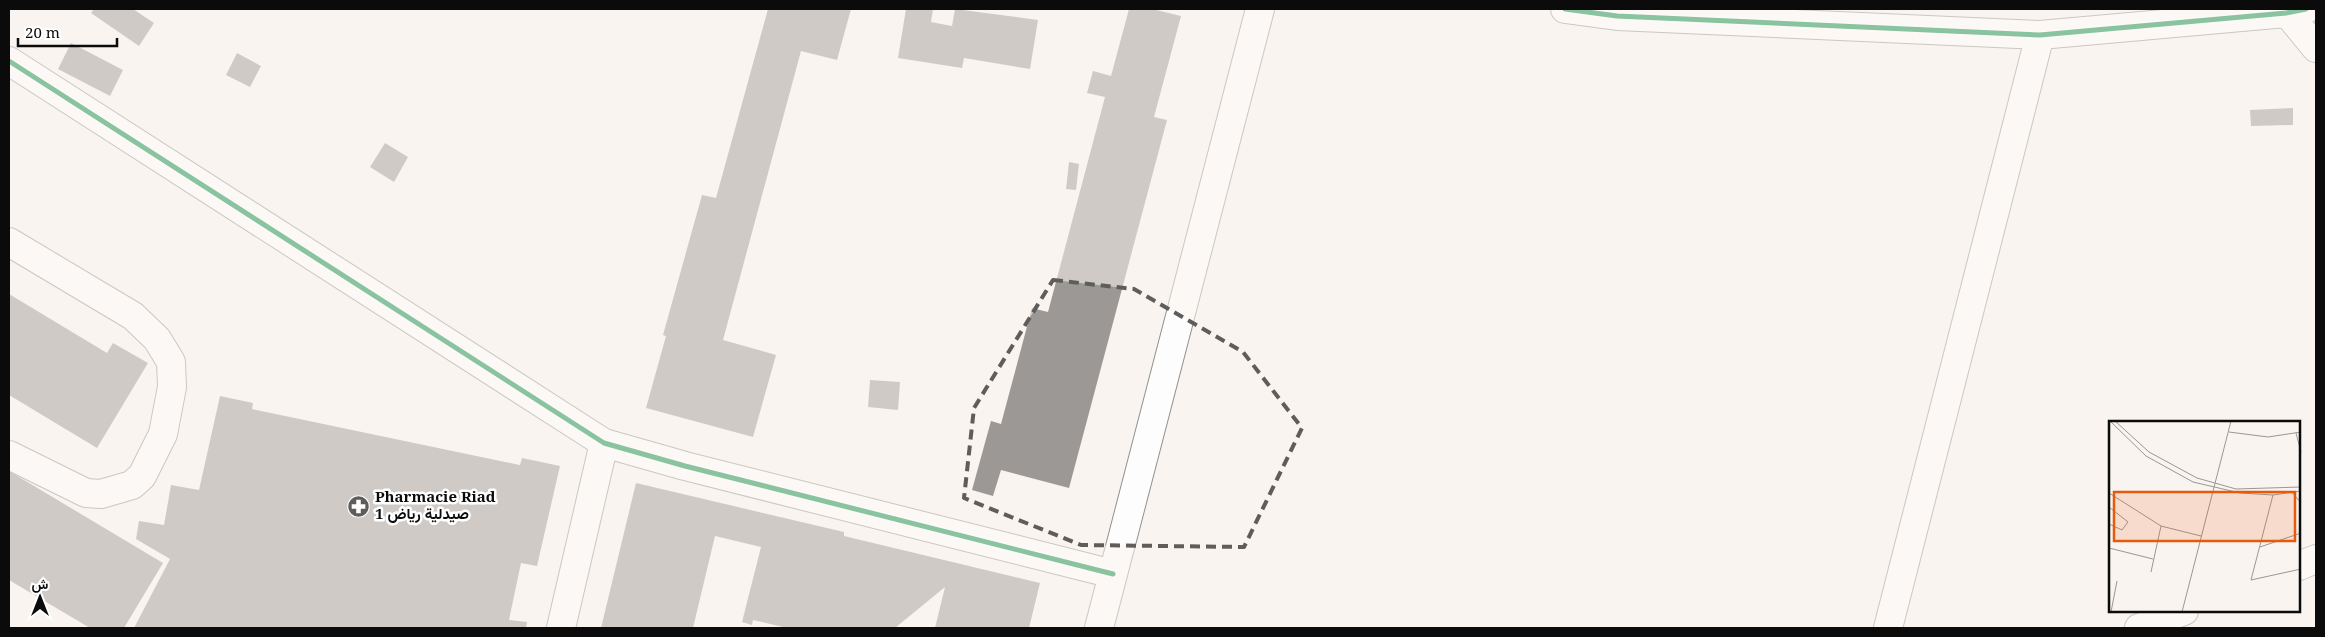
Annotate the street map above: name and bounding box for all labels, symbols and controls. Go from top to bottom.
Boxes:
scale bar [18,15,116,47]
text: 20 m [25,22,60,42]
inset map [2109,421,2300,612]
place label: Pharmacie Riad 1 صيدلية رياض [375,486,496,523]
pharmacy icon: Pharmacie Riad 1 صيدلية رياض [347,494,371,518]
north arrow [15,572,65,622]
text: ش [32,574,49,593]

